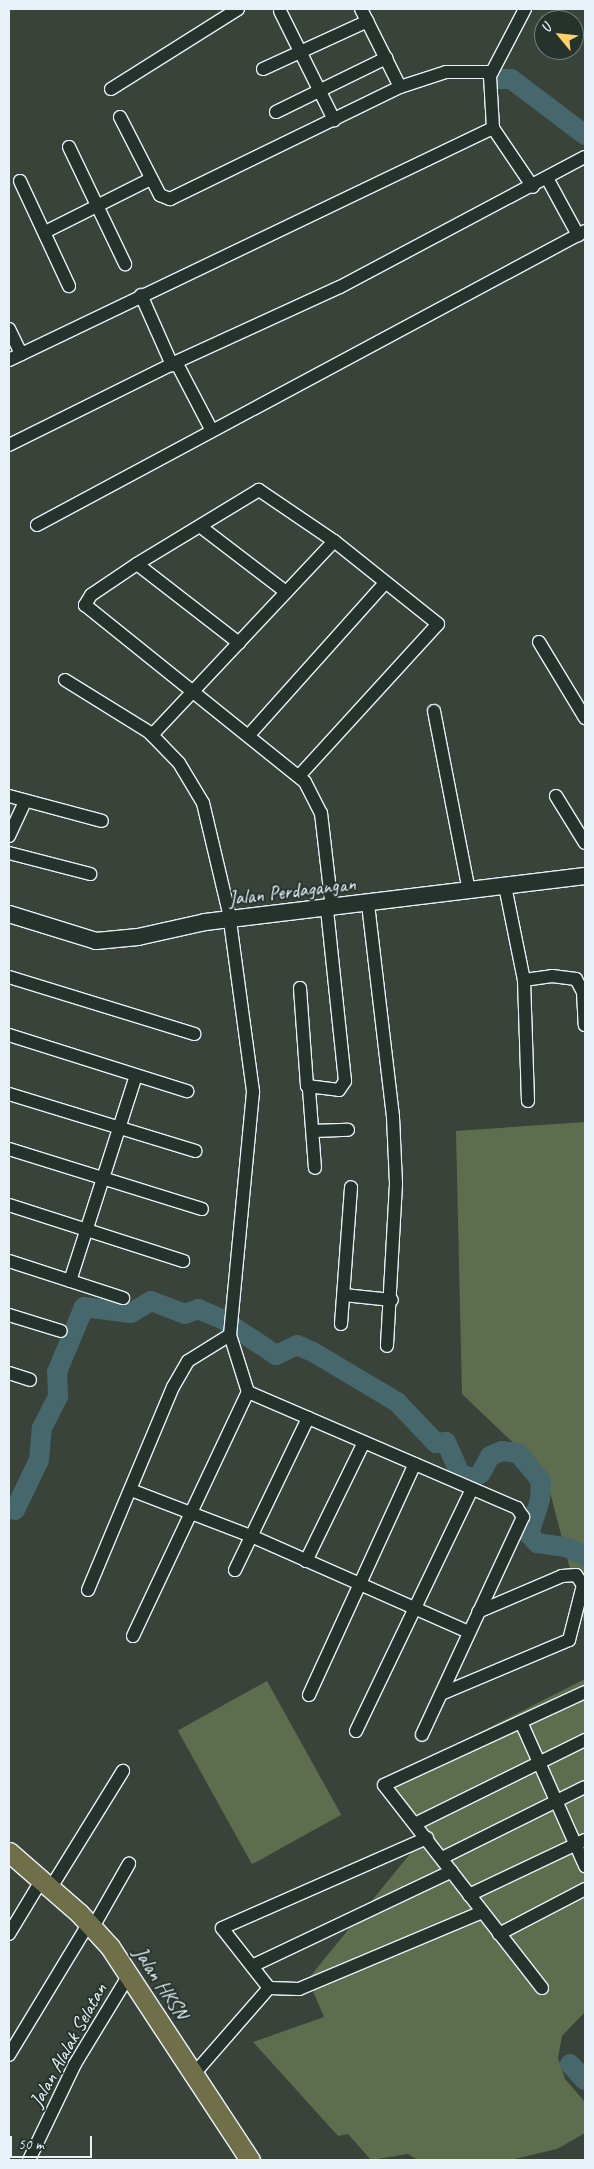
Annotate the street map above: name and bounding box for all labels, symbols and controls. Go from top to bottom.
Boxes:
north arrow [534,10,584,60]
text: U [537,21,555,35]
street label: Jalan Perdagangan [227,871,357,911]
street label: Jalan HKSN [129,1942,193,2024]
street label: Jalan Alalak Selatan [24,1979,112,2111]
scale bar [12,2126,95,2158]
text: 50 m [18,2135,44,2154]

